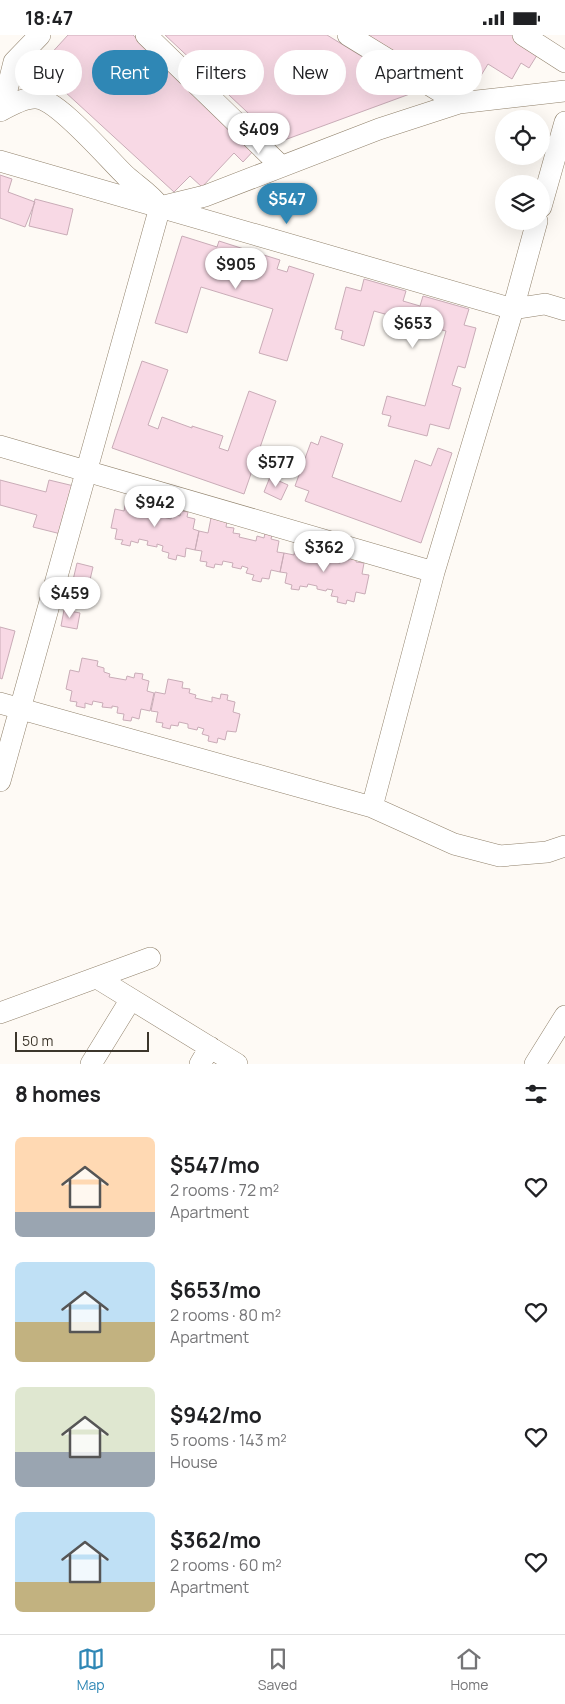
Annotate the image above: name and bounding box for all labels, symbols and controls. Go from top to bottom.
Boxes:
text: 18:47 [25,5,73,31]
chip: Buy [15,50,82,95]
chip: Rent [92,50,168,95]
chip: Filters [178,50,264,95]
chip: New [274,50,346,95]
chip: Apartment [356,50,482,95]
map controls [495,110,550,230]
button: locate [495,110,550,165]
pin: $409 [229,113,289,155]
text: $409 [239,118,279,140]
button: layers [495,175,550,230]
pin: $547 [257,183,317,225]
text: $547 [268,188,306,210]
pin: $905 [206,247,266,290]
text: $905 [216,253,256,275]
pin: $653 [383,307,443,349]
text: $653 [394,312,432,334]
pin: $577 [246,445,306,488]
text: $577 [258,451,294,473]
pin: $942 [125,485,185,528]
text: $942 [135,491,175,513]
pin: $362 [294,531,354,573]
text: $362 [305,536,343,558]
pin: $459 [40,577,100,619]
text: $459 [50,582,90,604]
scale bar [15,1029,149,1052]
text: 50 m [22,1031,53,1050]
text: 8 homes [15,1080,101,1108]
icon: filters [522,1080,550,1108]
text: $547/mo [170,1151,260,1179]
icon: home [55,1157,115,1217]
icon: heart [522,1173,550,1201]
text: 2 rooms · 72 m² [170,1179,279,1201]
text: Apartment [170,1201,249,1223]
text: $653/mo [170,1276,261,1304]
icon: home [55,1282,115,1342]
icon: heart [522,1298,550,1326]
text: 2 rooms · 80 m² [170,1304,281,1326]
text: Apartment [170,1326,249,1348]
text: $942/mo [170,1401,262,1429]
icon: home [55,1407,115,1467]
icon: heart [522,1423,550,1451]
text: 5 rooms · 143 m² [170,1429,287,1451]
text: House [170,1451,218,1473]
text: $362/mo [170,1526,261,1554]
icon: home [55,1532,115,1592]
icon: heart [522,1548,550,1576]
text: 2 rooms · 60 m² [170,1554,282,1576]
text: Apartment [170,1576,249,1598]
tab: Map [77,1645,105,1694]
tab: Saved [258,1645,297,1694]
tab: Home [451,1645,488,1694]

